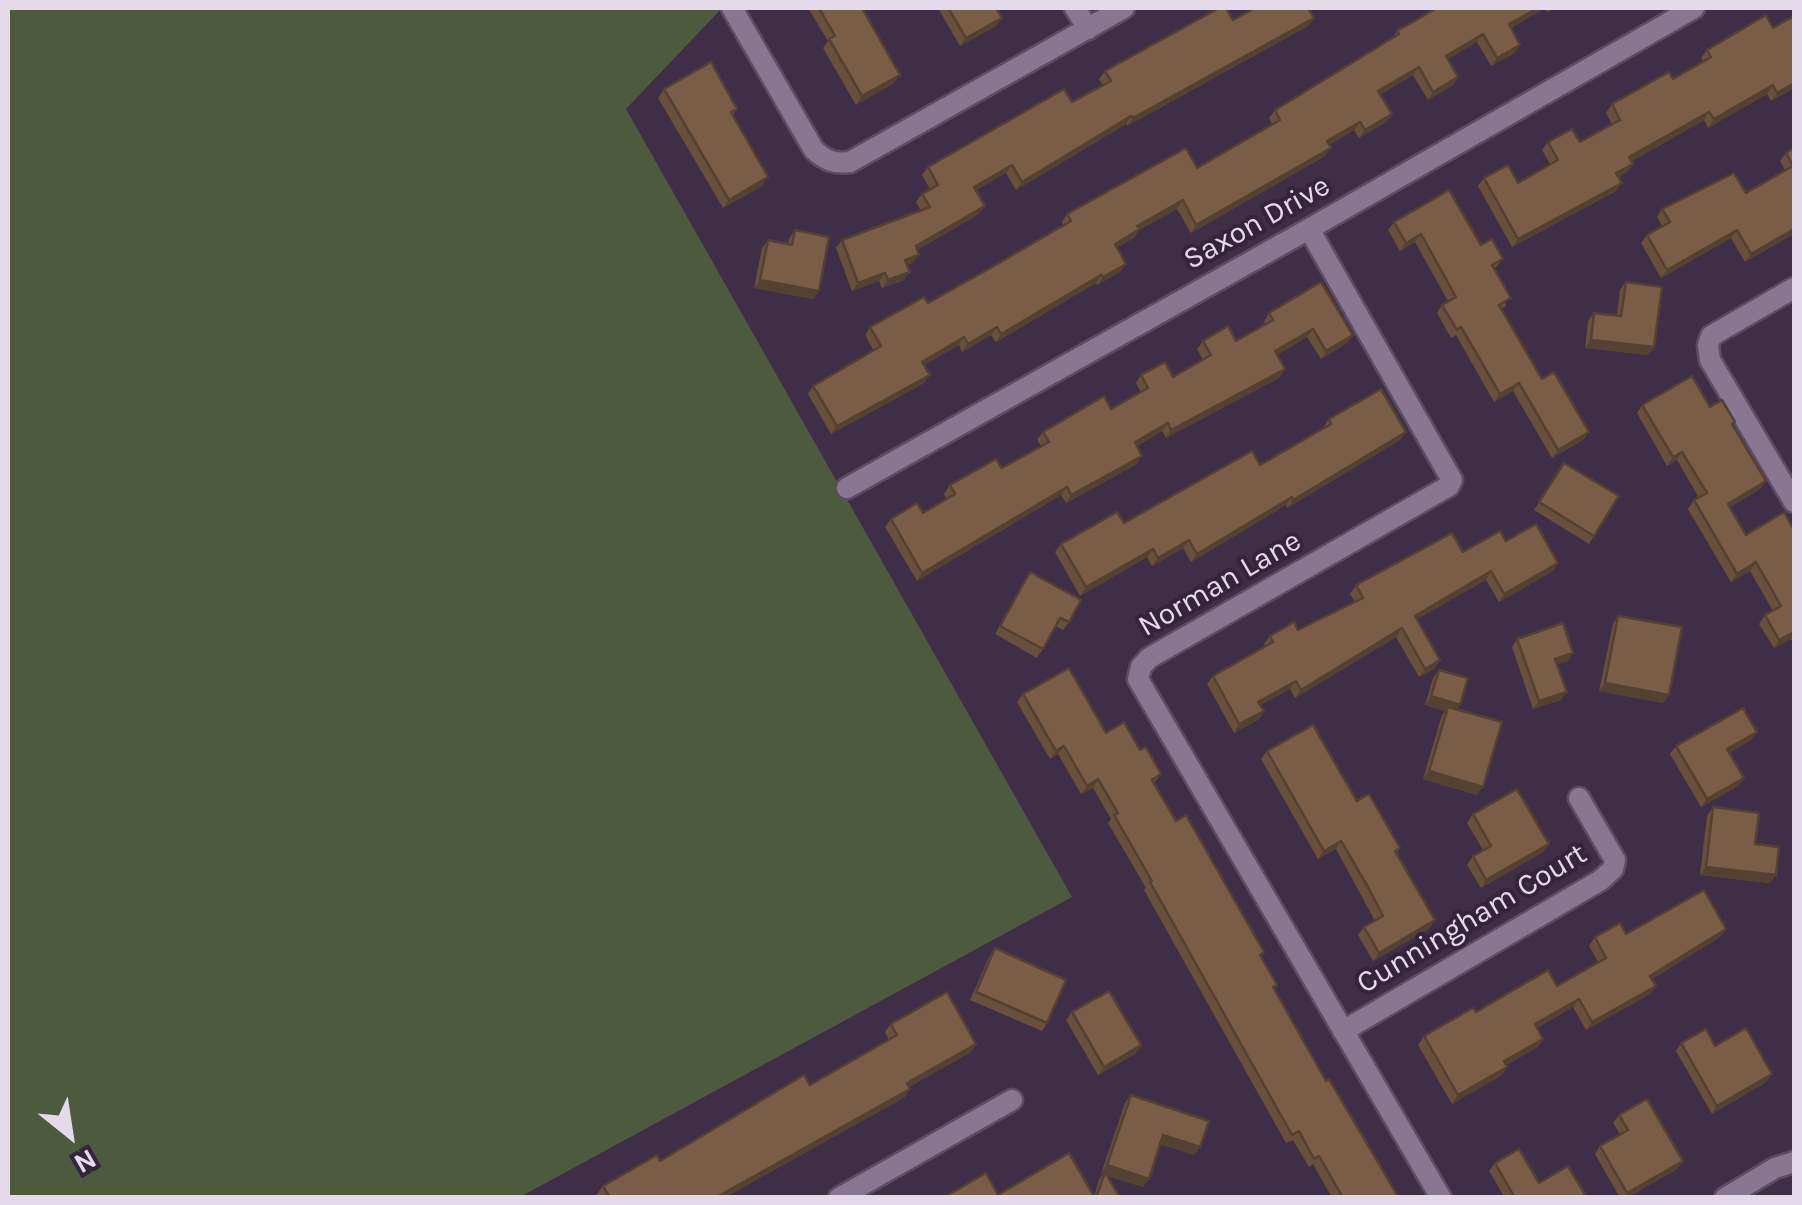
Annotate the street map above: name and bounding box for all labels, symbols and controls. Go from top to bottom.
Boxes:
street label: Saxon Drive [1178,168,1336,278]
street label: Norman Lane [1132,523,1308,645]
street label: Cunningham Court [1351,836,1593,1002]
north arrow [20,1085,120,1185]
text: N [68,1142,102,1181]

